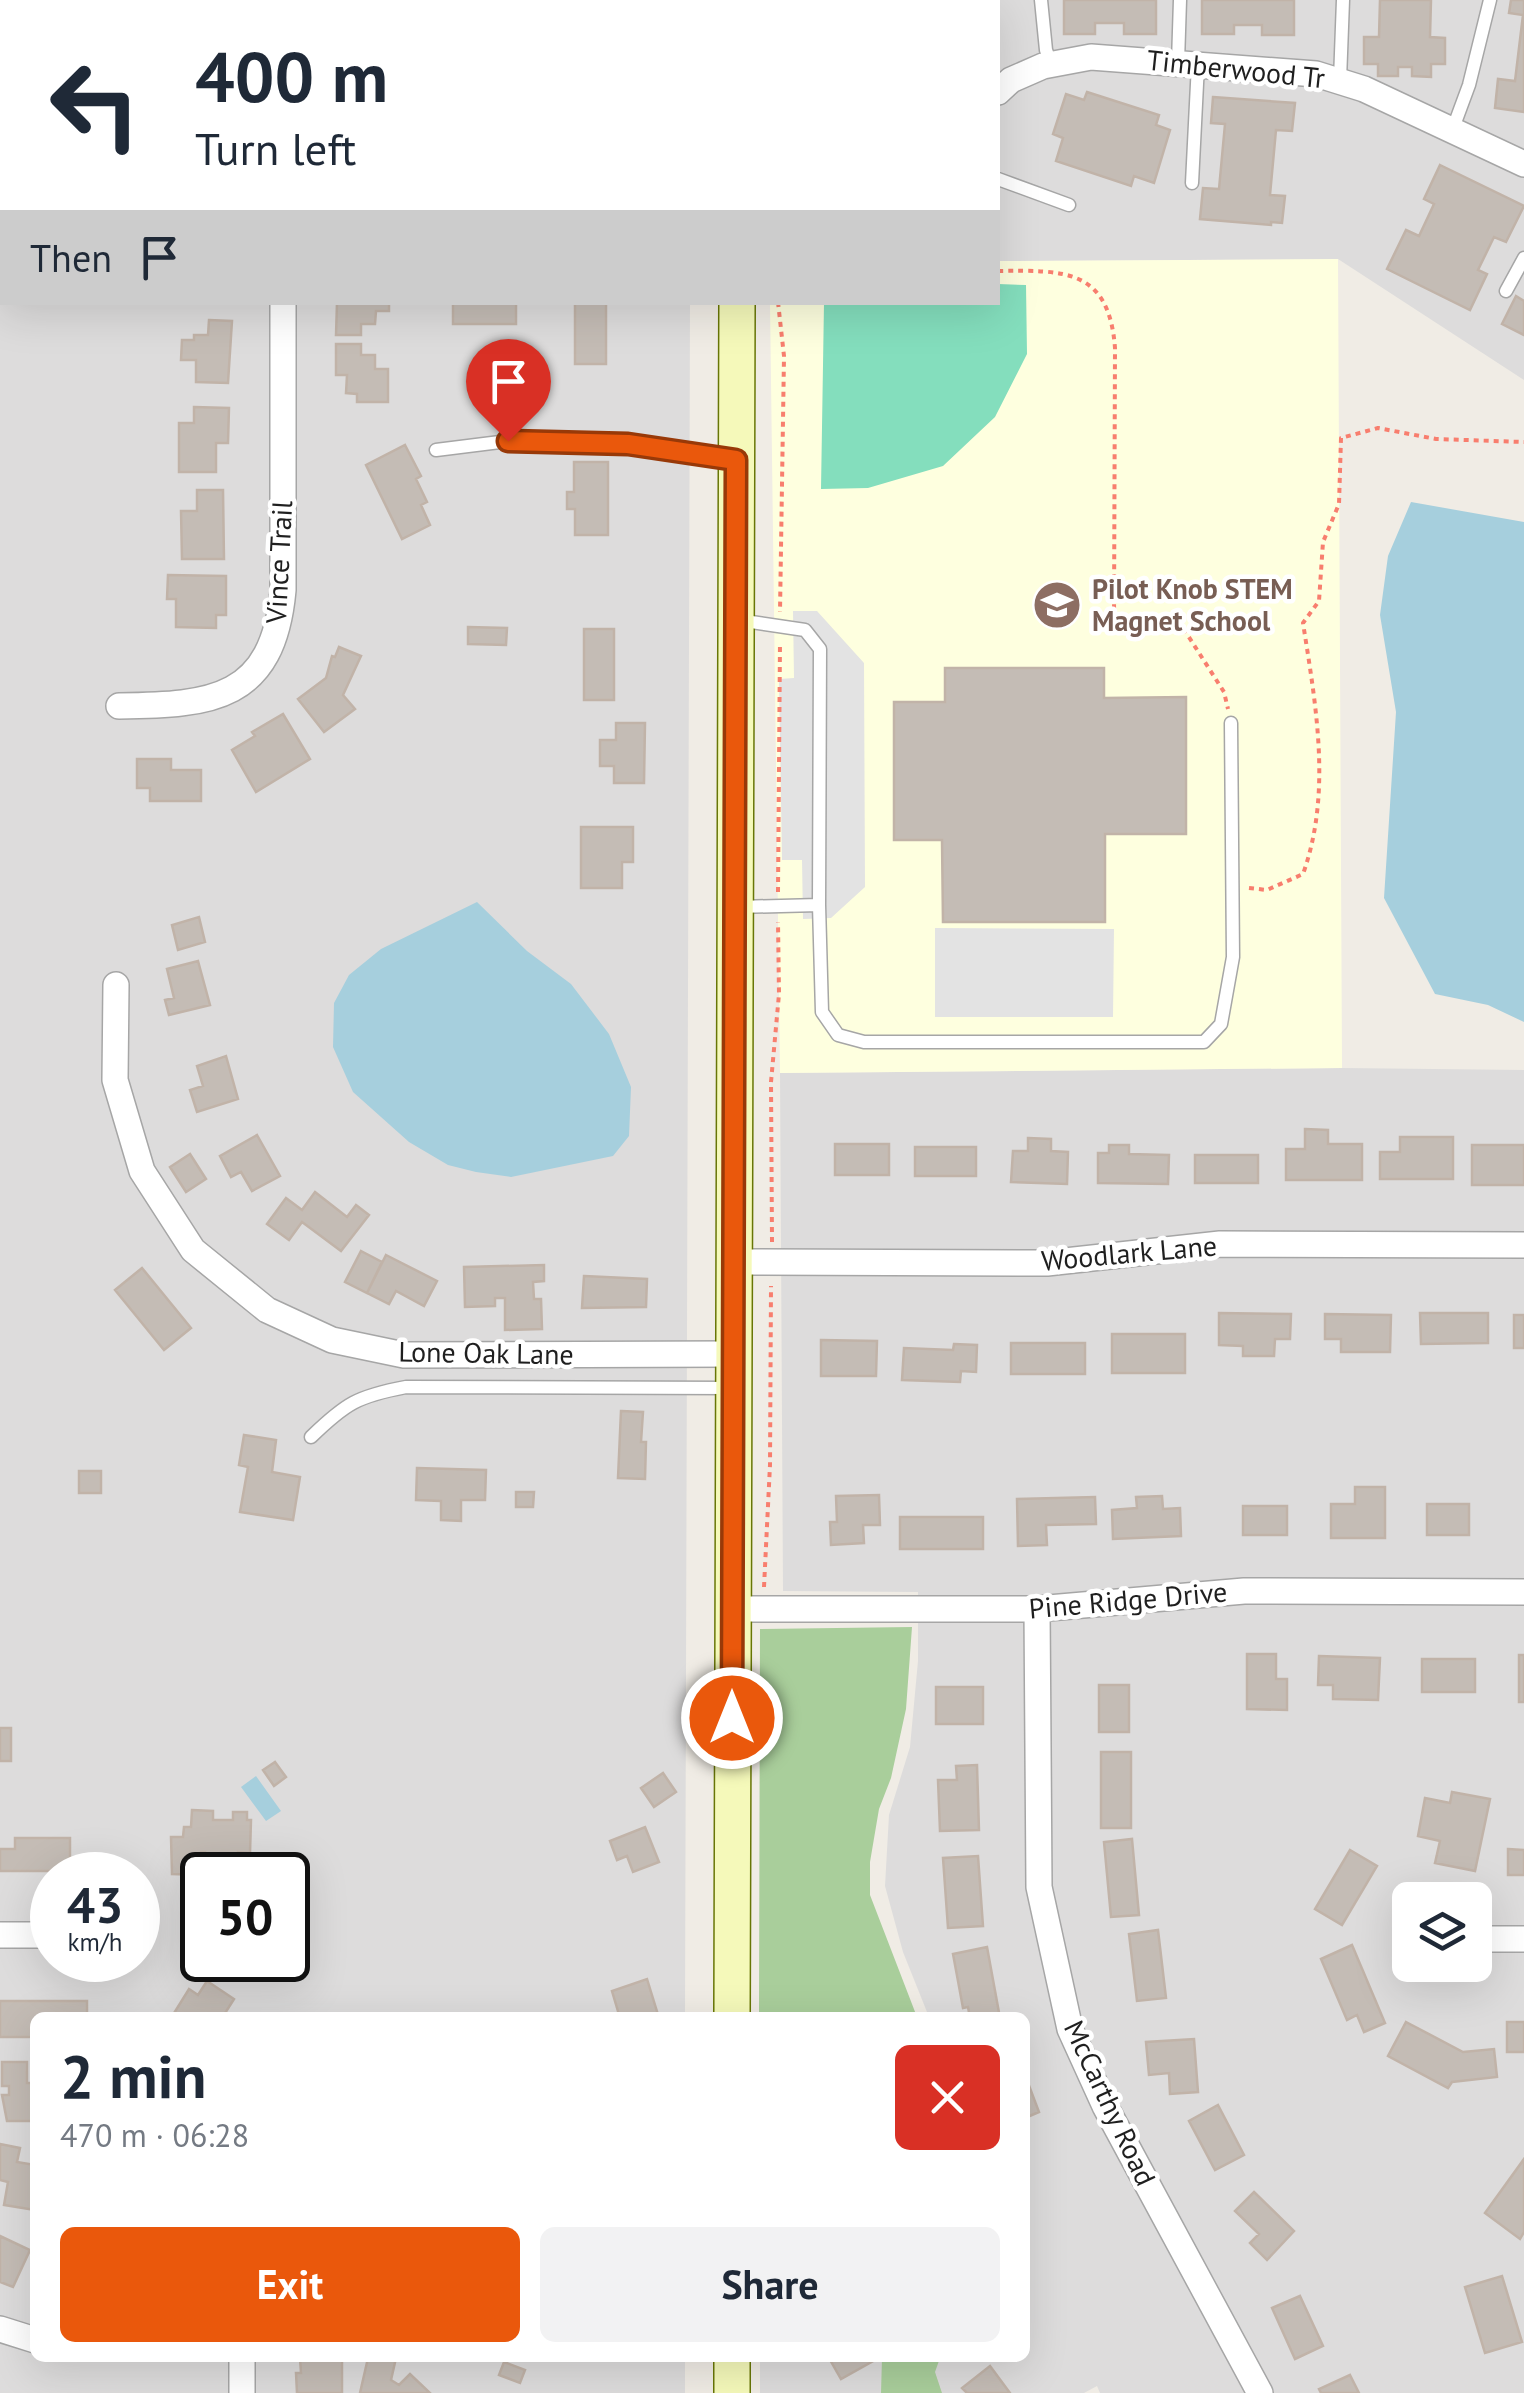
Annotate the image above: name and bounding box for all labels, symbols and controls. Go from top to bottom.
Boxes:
text: 400 m [195,31,388,121]
icon: left [30,40,160,170]
street label: Timberwood Tr [1145,41,1327,96]
text: Turn left [195,119,356,177]
icon: arrive [132,230,187,285]
text: Then [30,233,112,282]
pin [466,339,551,442]
icon: arrive [481,354,536,409]
street label: Vince Trail [257,499,300,625]
place label: Pilot Knob STEM Magnet School [1092,570,1293,639]
school or university icon: Pilot Knob STEM Magnet School [1031,579,1083,631]
street label: Woodlark Lane [1040,1226,1218,1279]
street label: Lone Oak Lane [398,1332,574,1373]
street label: Pine Ridge Drive [1027,1572,1229,1627]
position arrow [680,1666,784,1770]
speed limit sign: 50 [180,1852,310,1982]
text: 43 [67,1872,123,1937]
map controls [1392,1882,1492,1982]
button: layers [1392,1882,1492,1982]
text: km/h [68,1926,122,1958]
street label: McCarthy Road [1056,2014,1165,2191]
text: 2 min [60,2037,206,2115]
button: close [895,2045,1000,2150]
text: 470 m · 06:28 [60,2114,249,2156]
button: Exit [60,2227,520,2342]
button: Share [540,2227,1000,2342]

